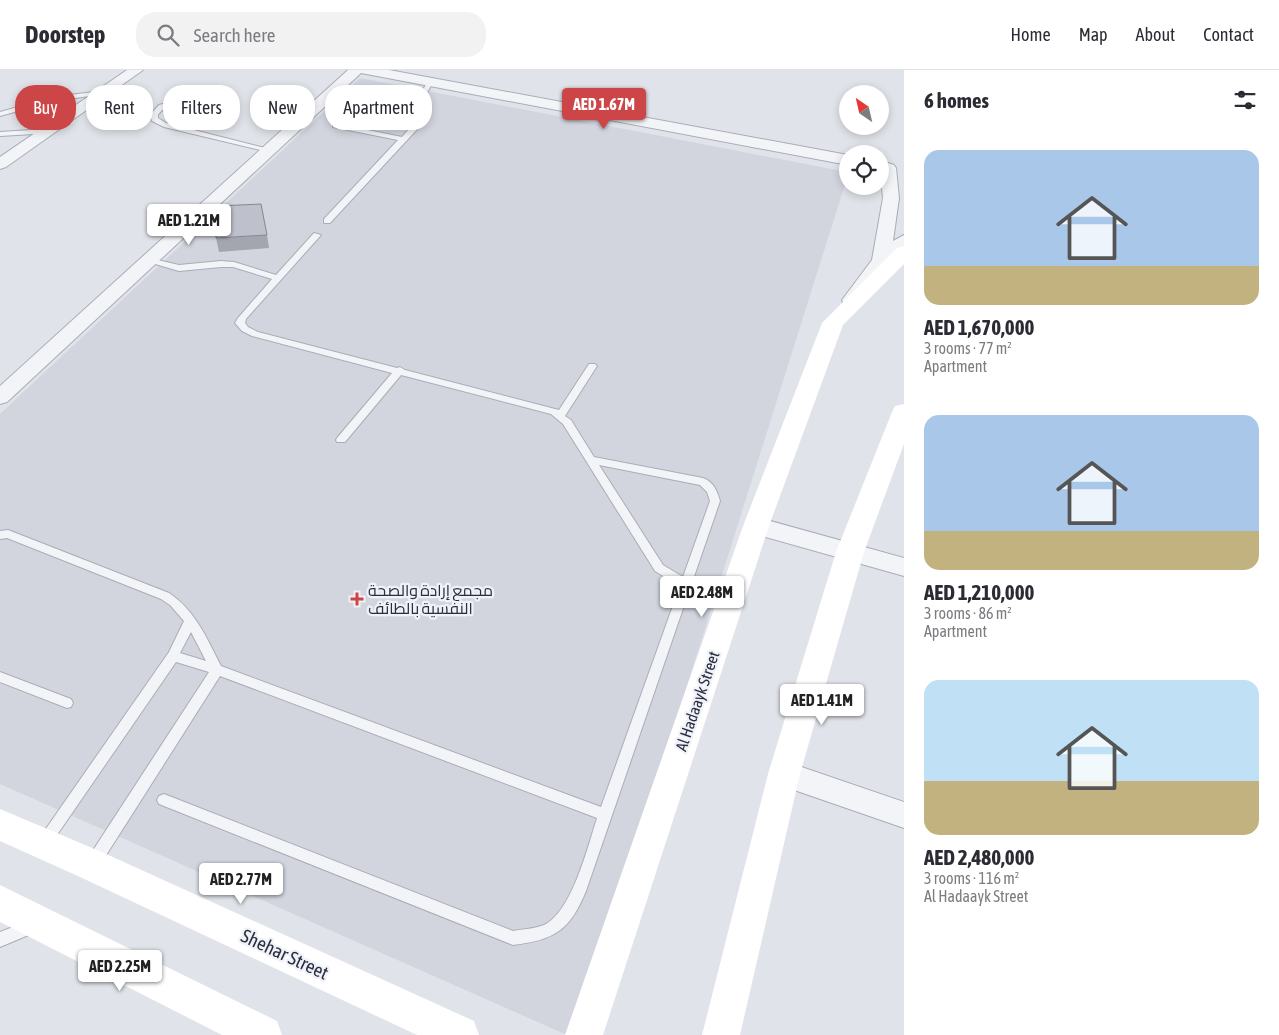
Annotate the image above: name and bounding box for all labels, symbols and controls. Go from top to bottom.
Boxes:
search box [136,12,486,57]
text: Doorstep [25,21,106,48]
icon: search [154,21,182,49]
text: Search here [194,24,275,46]
text: Home [1011,24,1051,45]
text: Map [1079,24,1108,45]
text: About [1136,24,1175,45]
text: Contact [1203,24,1254,45]
chip: Buy [15,85,76,130]
chip: Rent [86,85,153,130]
chip: Filters [163,85,240,130]
chip: New [250,85,315,130]
chip: Apartment [325,85,432,130]
north arrow [839,85,889,135]
map controls [839,85,889,195]
icon: filters [1231,86,1259,114]
pin: AED 1.67M [547,88,661,130]
text: 6 homes [924,88,989,112]
text: AED 1.67M [573,95,635,113]
button: locate [839,145,889,195]
icon: home [1047,183,1137,273]
pin: AED 1.21M [132,204,246,246]
text: AED 1.21M [158,211,220,229]
text: AED 1,670,000 [924,315,1034,339]
text: 3 rooms · 77 m² [924,339,1012,357]
text: Apartment [924,357,987,375]
icon: home [1047,448,1137,538]
pin: AED 2.48M [645,576,759,618]
text: AED 1,210,000 [924,580,1034,604]
place label: مجمع إرادة والصحة النفسية بالطائف [368,581,493,618]
text: AED 2.48M [671,583,733,601]
marker: مجمع إرادة والصحة النفسية بالطائف [350,592,364,606]
text: 3 rooms · 86 m² [924,604,1012,622]
text: Apartment [924,622,987,640]
street label: Al Hadaayk Street [671,648,724,754]
pin: AED 1.41M [765,684,879,726]
text: AED 1.41M [791,691,853,709]
icon: home [1047,713,1137,803]
text: AED 2,480,000 [924,845,1034,869]
pin: AED 2.77M [184,862,298,905]
text: 3 rooms · 116 m² [924,869,1019,887]
text: AED 2.77M [210,870,272,888]
text: Al Hadaayk Street [924,887,1028,905]
street label: Shehar Street [238,924,332,984]
pin: AED 2.25M [63,950,177,992]
text: AED 2.25M [89,957,151,975]

